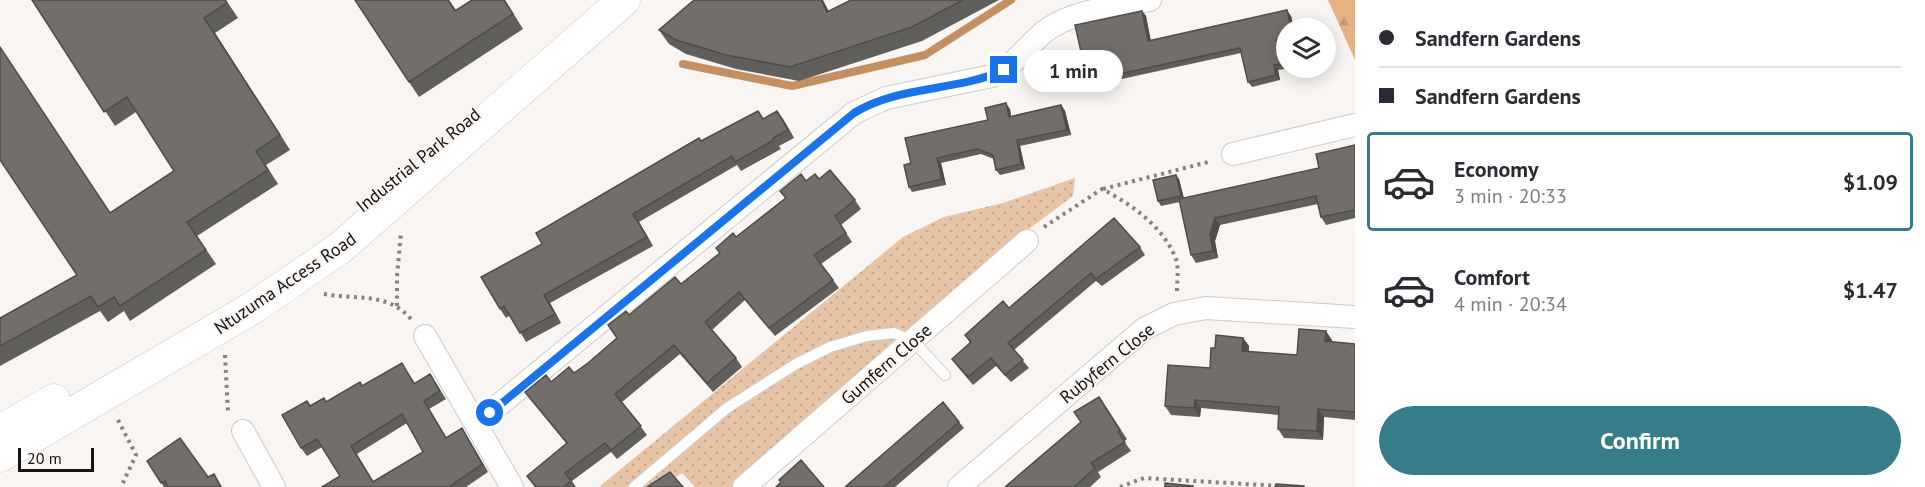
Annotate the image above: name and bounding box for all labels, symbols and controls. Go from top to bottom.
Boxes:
map controls [1276,18,1336,78]
button: layers [1276,18,1336,78]
text: Sandfern Gardens [1415,24,1581,52]
callout: 1 min [1025,49,1124,91]
route end [990,56,1017,83]
text: 1 min [1049,58,1098,84]
text: Sandfern Gardens [1415,82,1581,110]
street label: Industrial Park Road [351,103,485,217]
icon: car [1382,155,1436,209]
text: Economy [1454,155,1538,183]
text: $1.09 [1843,168,1898,196]
text: 3 min · 20:33 [1454,183,1567,209]
street label: Ntuzuma Access Road [210,227,360,339]
icon: car [1382,263,1436,317]
text: Comfort [1454,263,1530,291]
text: $1.47 [1843,276,1898,304]
text: 4 min · 20:34 [1454,291,1567,317]
street label: Gumfern Close [836,318,936,410]
street label: Rubyfern Close [1055,318,1159,408]
route start [476,399,503,426]
button: Confirm [1379,406,1901,475]
scale bar [18,445,94,472]
text: 20 m [27,448,62,468]

